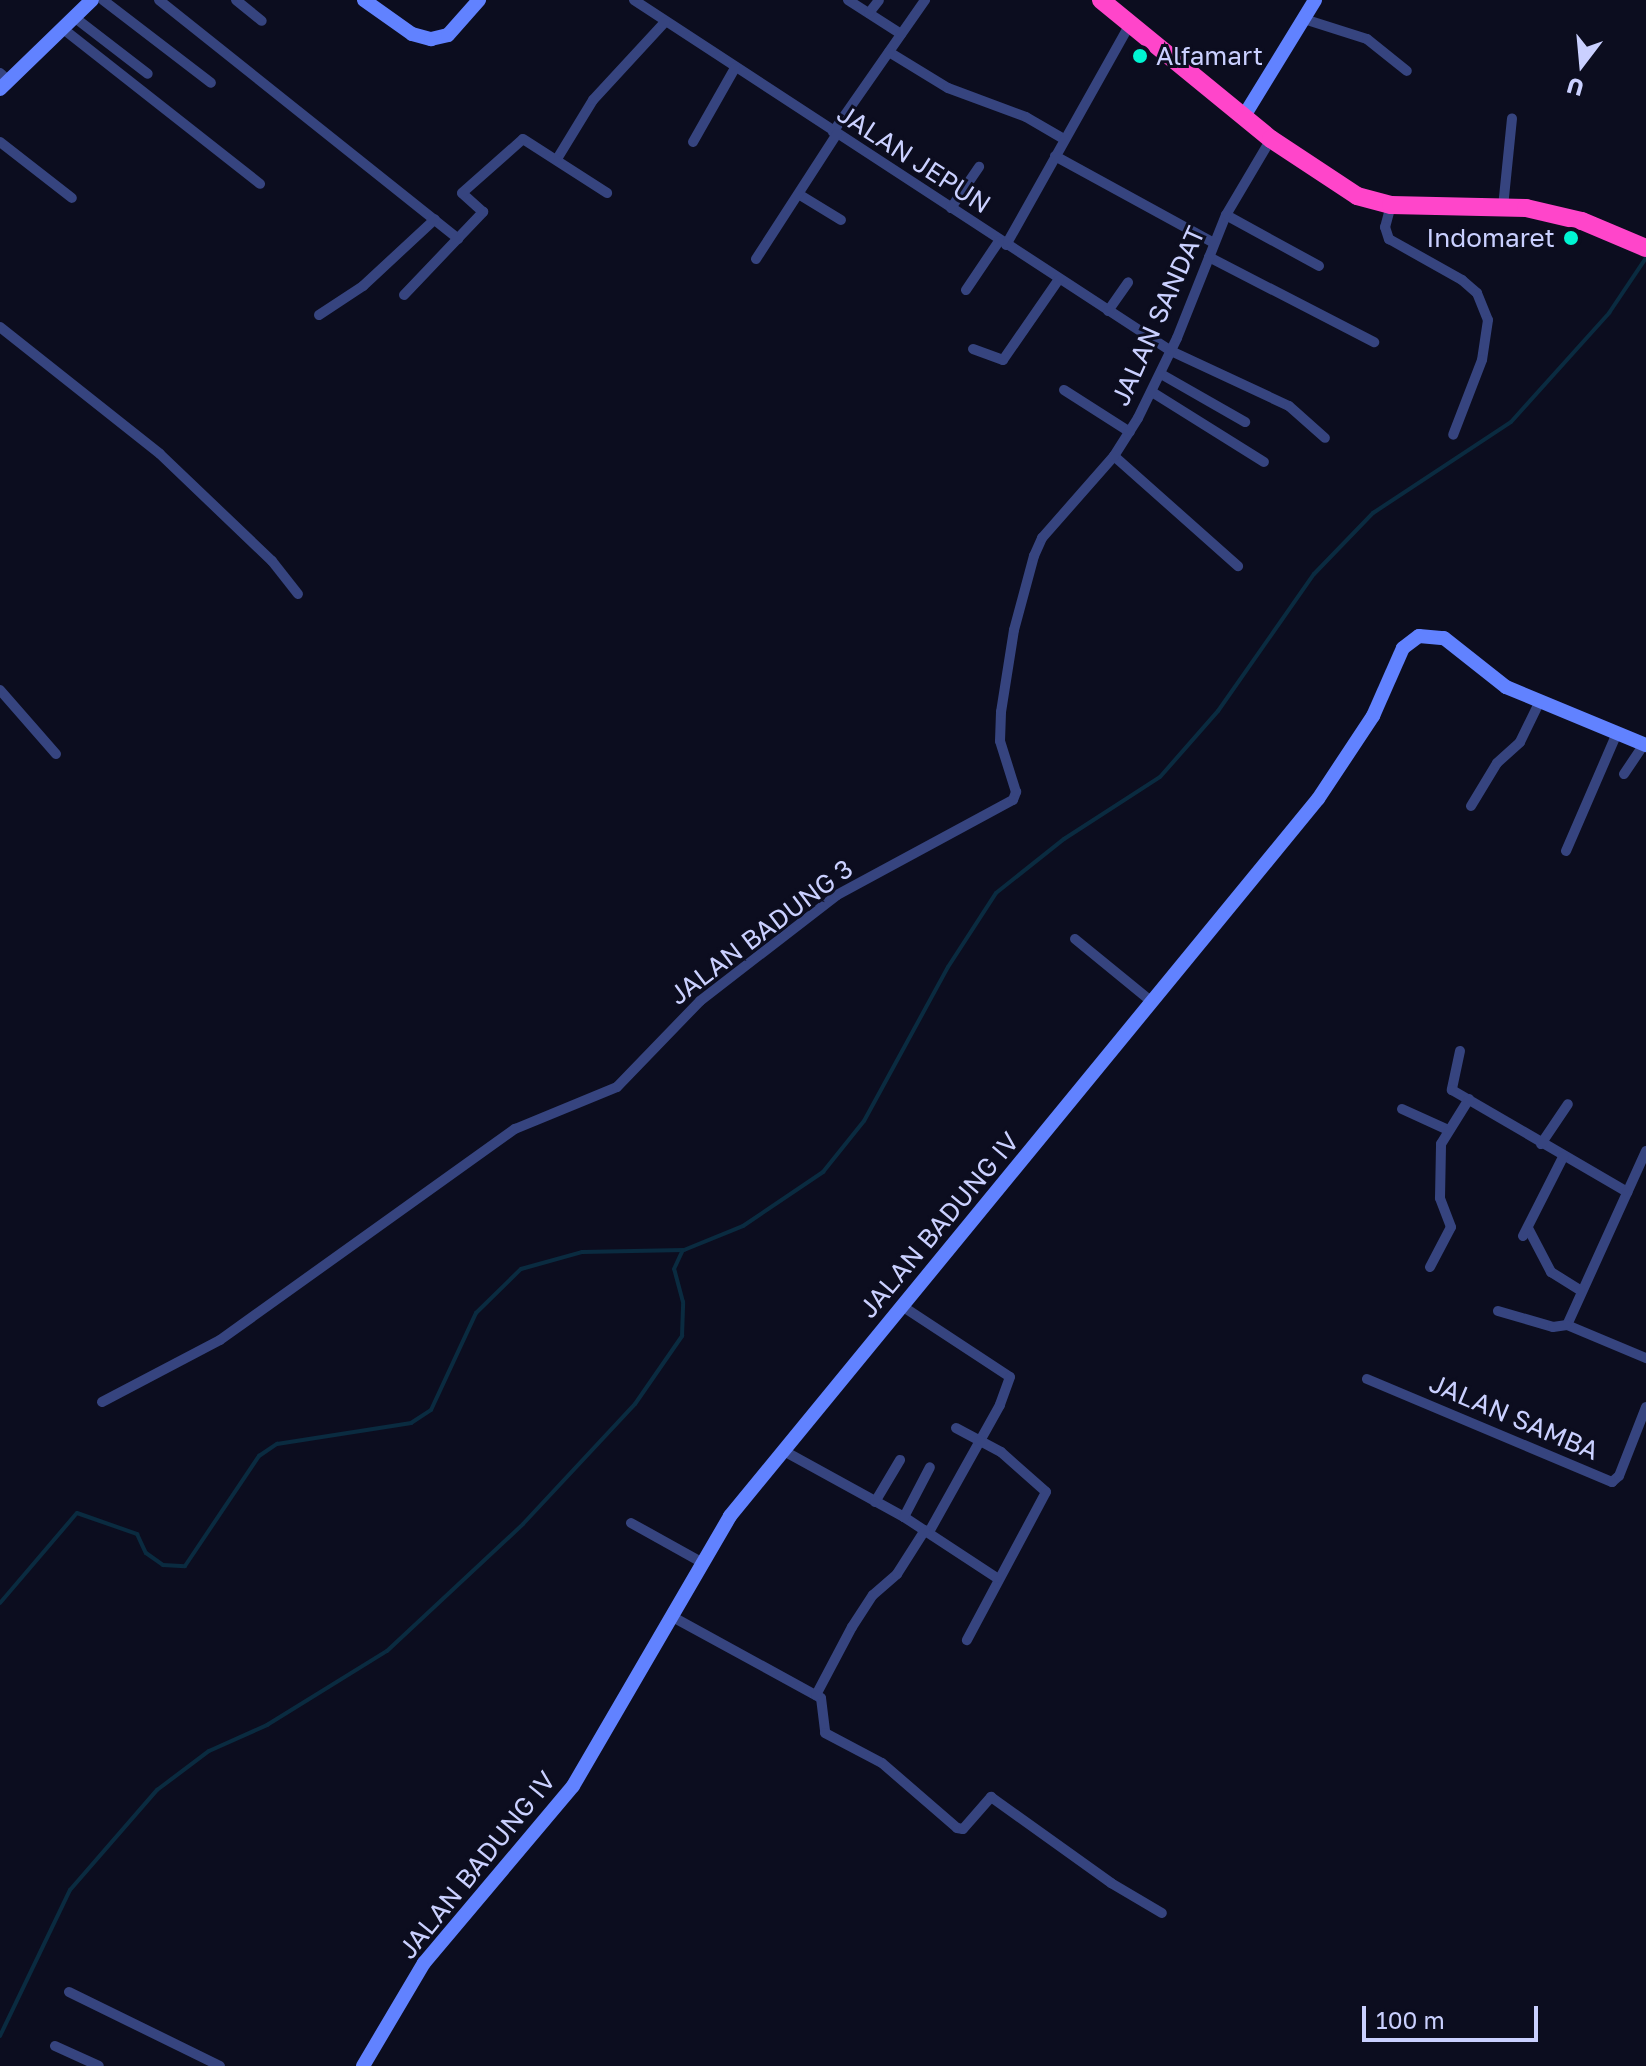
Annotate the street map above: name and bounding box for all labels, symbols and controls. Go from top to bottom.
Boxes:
north arrow [1542,24,1622,104]
place label: Alfamart [1156,40,1263,72]
marker: Alfamart [1131,47,1149,65]
text: U [1564,72,1587,103]
street label: JALAN JEPUN [832,98,996,220]
street label: JALAN SANDAT [1104,221,1212,411]
place label: Indomaret [1426,222,1555,254]
marker: Indomaret [1562,229,1580,247]
street label: JALAN BADUNG 3 [663,853,859,1011]
street label: JALAN BADUNG IV [852,1126,1026,1324]
street label: JALAN SAMBA [1425,1367,1603,1467]
street label: JALAN BADUNG IV [392,1765,562,1965]
scale bar [1366,1990,1542,2040]
text: 100 m [1376,2005,1445,2034]

